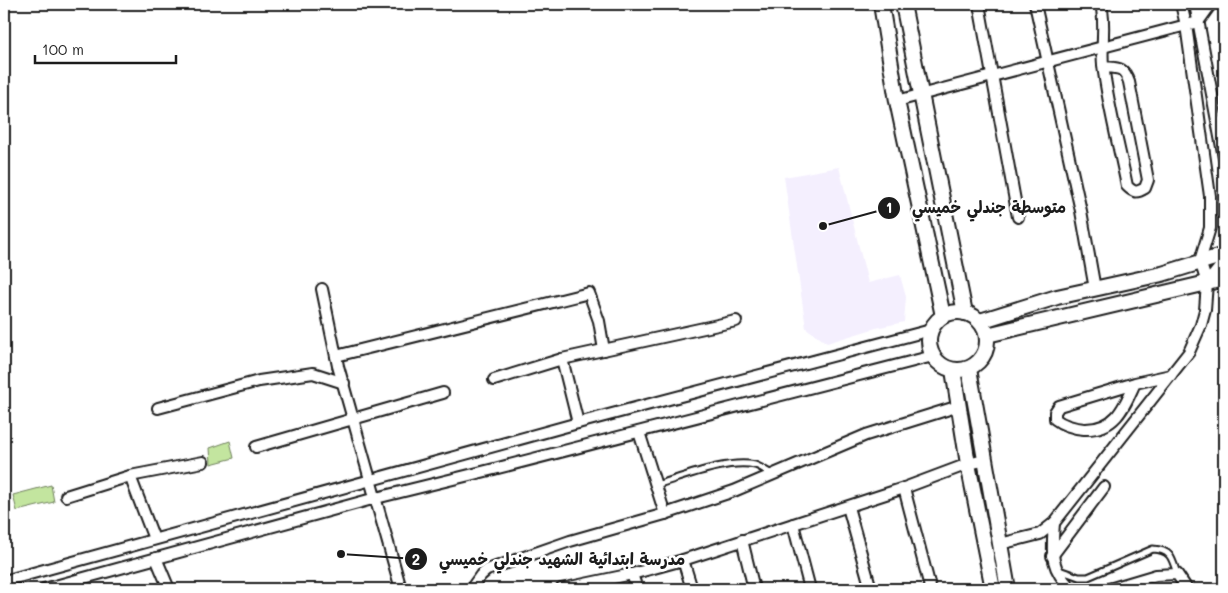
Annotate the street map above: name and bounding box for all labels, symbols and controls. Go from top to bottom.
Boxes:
scale bar [35,32,176,64]
text: 100 m [42,39,84,59]
callout: متوسطة جندلي خميسي [877,192,1076,223]
text: متوسطة جندلي خميسي [912,196,1066,222]
text: 1 [886,197,892,217]
callout: مدرسة ابتدائية الشهيد جندلي خميسي [404,544,695,575]
text: مدرسة ابتدائية الشهيد جندلي خميسي [439,548,685,574]
text: 2 [412,549,420,569]

